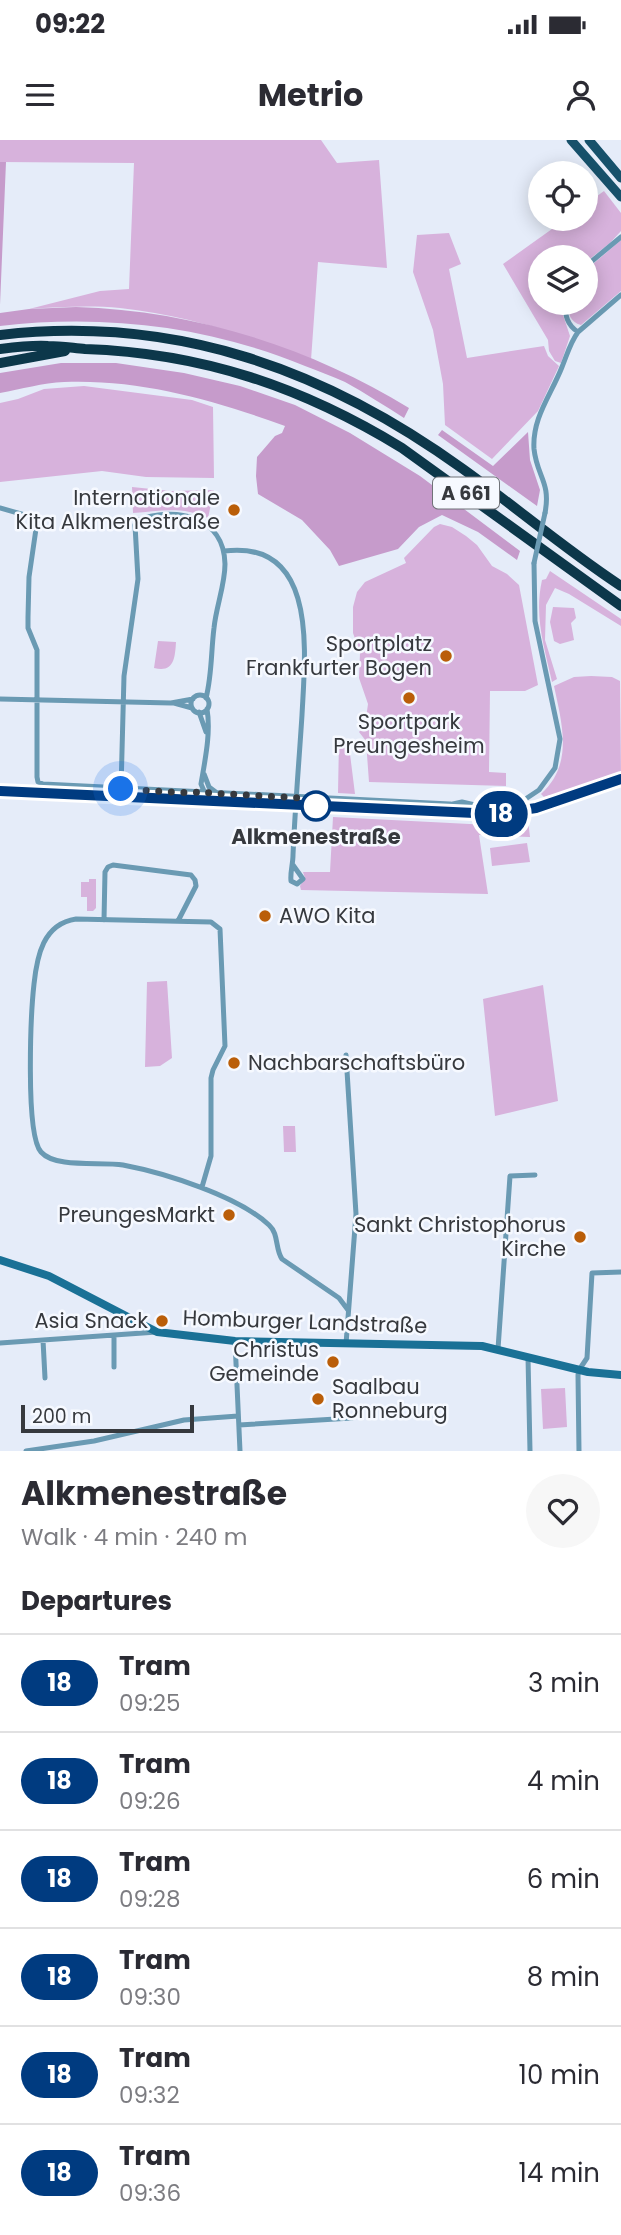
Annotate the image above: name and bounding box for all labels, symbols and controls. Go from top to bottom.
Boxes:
text: 09:22 [35,6,105,42]
text: Metrio [258,72,363,117]
icon: menu [21,76,59,114]
icon: person [562,76,600,114]
map controls [528,161,598,315]
button: locate [528,161,598,231]
button: layers [528,245,598,315]
road number: A 661 [433,478,499,508]
place label: Internationale Kita Alkmenestraße [16,483,220,536]
marker: Internationale Kita Alkmenestraße [226,502,242,518]
place label: Sportplatz Frankfurter Bogen [246,629,432,682]
marker: Sportplatz Frankfurter Bogen [438,648,454,664]
marker: Sportpark Preungesheim [401,690,417,706]
place label: Sportpark Preungesheim [333,707,485,760]
your location [103,771,138,806]
marker: Alkmenestraße [301,791,331,821]
line badge: 18 [470,791,532,837]
text: 18 [489,797,513,830]
place label: Alkmenestraße [231,822,401,851]
place label: AWO Kita [279,901,375,930]
marker: AWO Kita [257,908,273,924]
place label: Nachbarschaftsbüro [248,1048,465,1077]
marker: Nachbarschaftsbüro [226,1055,242,1071]
place label: PreungesMarkt [58,1200,215,1229]
marker: PreungesMarkt [221,1207,237,1223]
place label: Sankt Christophorus Kirche [354,1210,566,1263]
marker: Sankt Christophorus Kirche [572,1229,588,1245]
street label: Homburger Landstraße [182,1303,428,1340]
place label: Asia Snack [34,1306,148,1335]
marker: Asia Snack [154,1313,170,1329]
place label: Christus Gemeinde [209,1335,319,1388]
marker: Christus Gemeinde [325,1354,341,1370]
place label: Saalbau Ronneburg [332,1372,448,1425]
marker: Saalbau Ronneburg [310,1391,326,1407]
scale bar [21,1402,194,1434]
text: 200 m [32,1403,91,1430]
text: Alkmenestraße [21,1470,287,1517]
button: heart [526,1474,600,1548]
text: Walk · 4 min · 240 m [21,1521,247,1553]
text: Departures [21,1583,172,1619]
text: Tram [119,1648,191,1684]
text: 3 min [528,1665,600,1701]
text: 18 [47,1666,72,1699]
text: 09:25 [119,1687,181,1719]
text: Tram [119,1746,191,1782]
text: 4 min [527,1763,600,1799]
text: 18 [47,1764,72,1797]
text: 09:26 [119,1785,181,1817]
text: Tram [119,1844,191,1880]
text: 6 min [527,1861,600,1897]
text: 18 [47,1862,72,1895]
text: 09:28 [119,1883,181,1915]
text: Tram [119,1942,191,1978]
text: 8 min [527,1959,600,1995]
text: 18 [47,1960,72,1993]
text: 09:30 [119,1981,181,2013]
text: Tram [119,2040,191,2076]
text: 10 min [519,2057,600,2093]
text: 18 [47,2058,72,2091]
text: 09:32 [119,2079,180,2111]
text: Tram [119,2138,191,2174]
text: 14 min [519,2155,600,2191]
text: 18 [47,2156,72,2189]
text: 09:36 [119,2177,181,2209]

